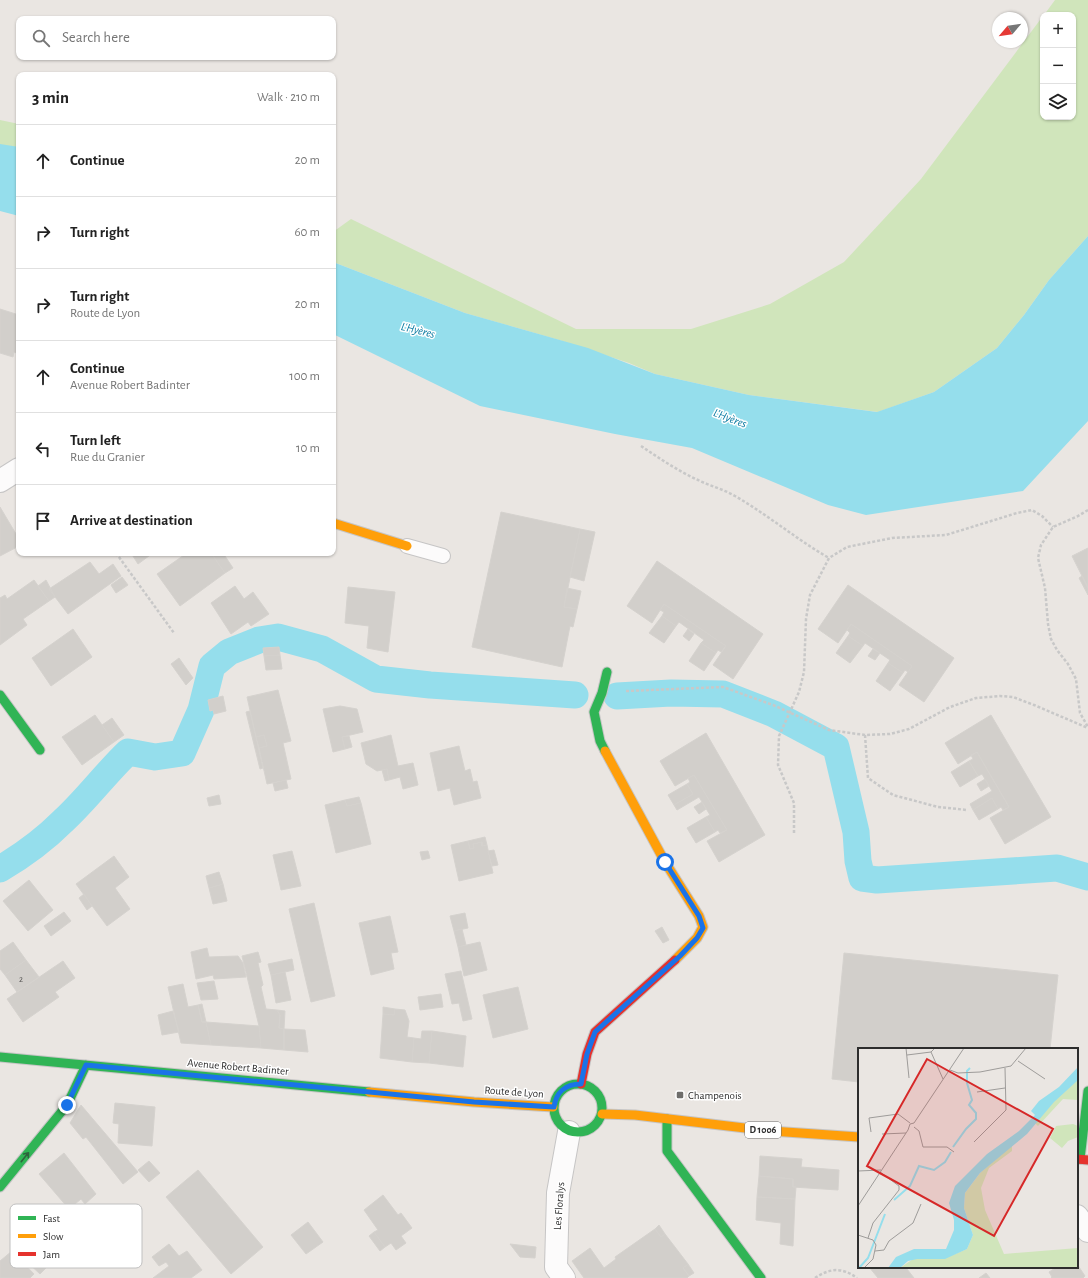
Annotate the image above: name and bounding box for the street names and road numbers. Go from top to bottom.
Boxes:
street label: Avenue Robert Badinter [187,1057,290,1077]
street label: Route de Lyon [484,1084,544,1100]
road number: D 1006 [745,1122,781,1138]
street label: Les Floralys [552,1182,566,1230]

